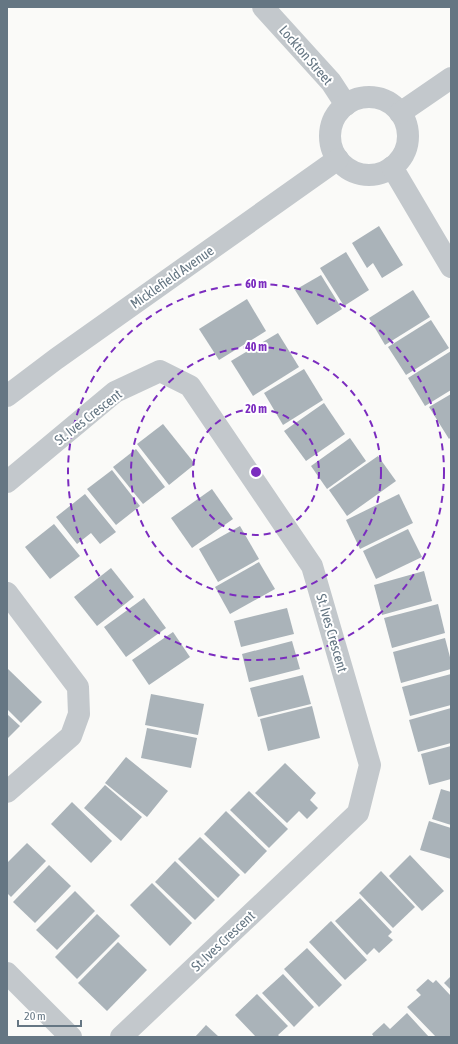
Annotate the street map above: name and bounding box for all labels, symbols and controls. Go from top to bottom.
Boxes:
street label: Lockton Street [276,22,336,88]
street label: Micklefield Avenue [127,242,217,312]
text: 60 m [245,277,267,291]
text: 40 m [244,340,267,354]
street label: St. Ives Crescent [51,386,125,448]
text: 20 m [245,402,267,416]
centre of rings [249,465,263,479]
street label: St. Ives Crescent [313,592,351,674]
street label: St. Ives Crescent [188,908,258,974]
scale bar [18,1002,81,1028]
text: 20 m [24,1009,46,1023]

